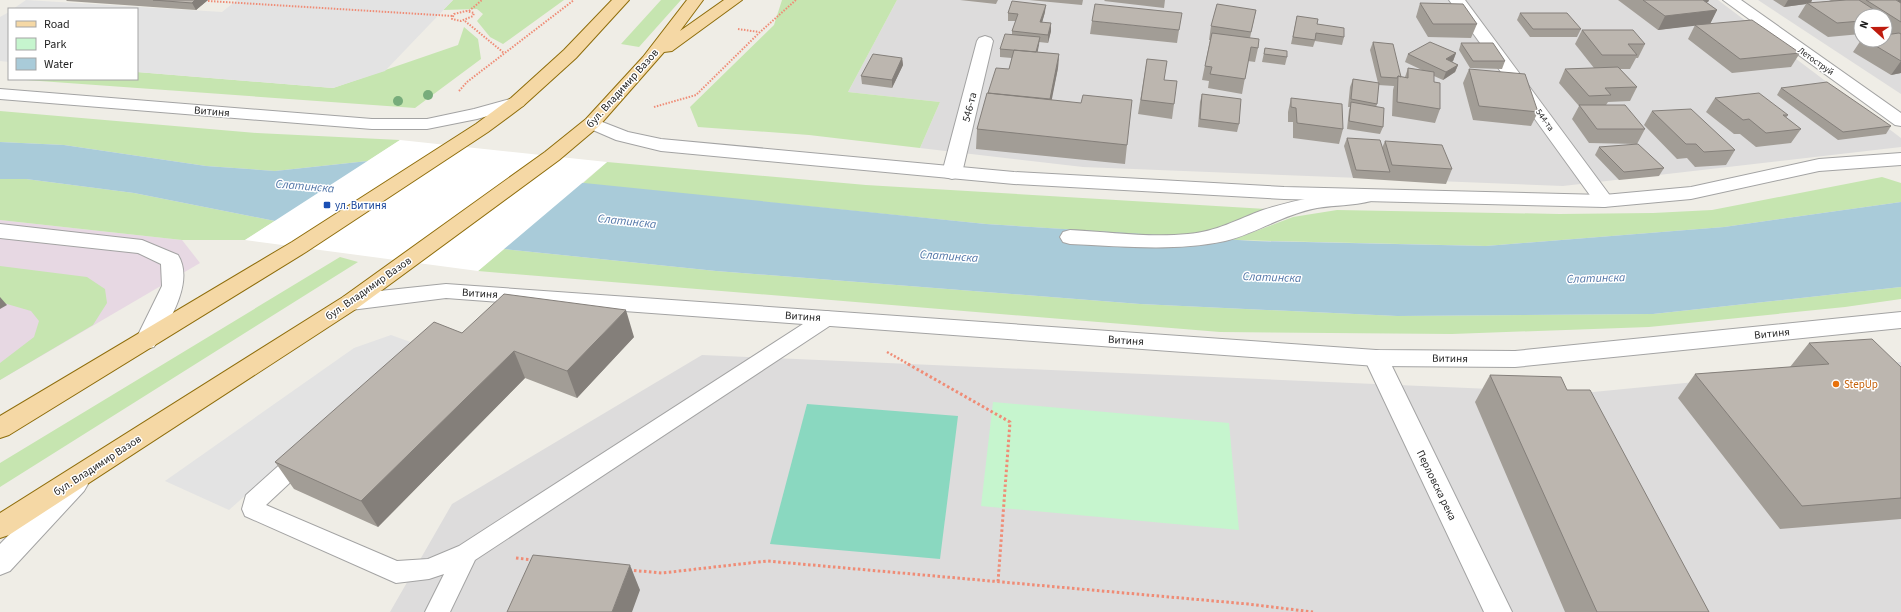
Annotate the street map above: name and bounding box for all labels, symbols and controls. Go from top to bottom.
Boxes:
legend [8,8,138,80]
north arrow [1853,8,1893,48]
text: Road [44,16,70,33]
text: N [1856,18,1872,31]
text: Park [44,36,66,53]
street label: Летоструй [1795,44,1836,79]
street label: бул. Владимир Вазов [583,45,662,131]
text: Water [44,56,74,73]
street label: 546-та [959,91,980,123]
street label: Витиня [193,102,230,121]
street label: 544-та [1532,107,1557,134]
water label: Слатинска [275,175,336,198]
place label: ул. Витиня [335,198,387,213]
marker: ул. Витиня [322,200,332,210]
water label: Слатинска [597,210,658,233]
water label: Слатинска [919,246,979,267]
street label: бул. Владимир Вазов [322,253,415,324]
water label: Слатинска [1242,268,1302,287]
water label: Слатинска [1566,269,1626,288]
street label: Витиня [462,285,498,302]
street label: Витиня [785,308,821,325]
street label: Витиня [1753,324,1791,343]
street label: Витиня [1108,332,1144,349]
street label: Витиня [1432,351,1468,366]
place label: StepUp [1844,377,1878,392]
marker: StepUp [1831,379,1841,389]
street label: бул. Владимир Вазов [51,431,144,499]
street label: Перловска река [1413,448,1460,523]

